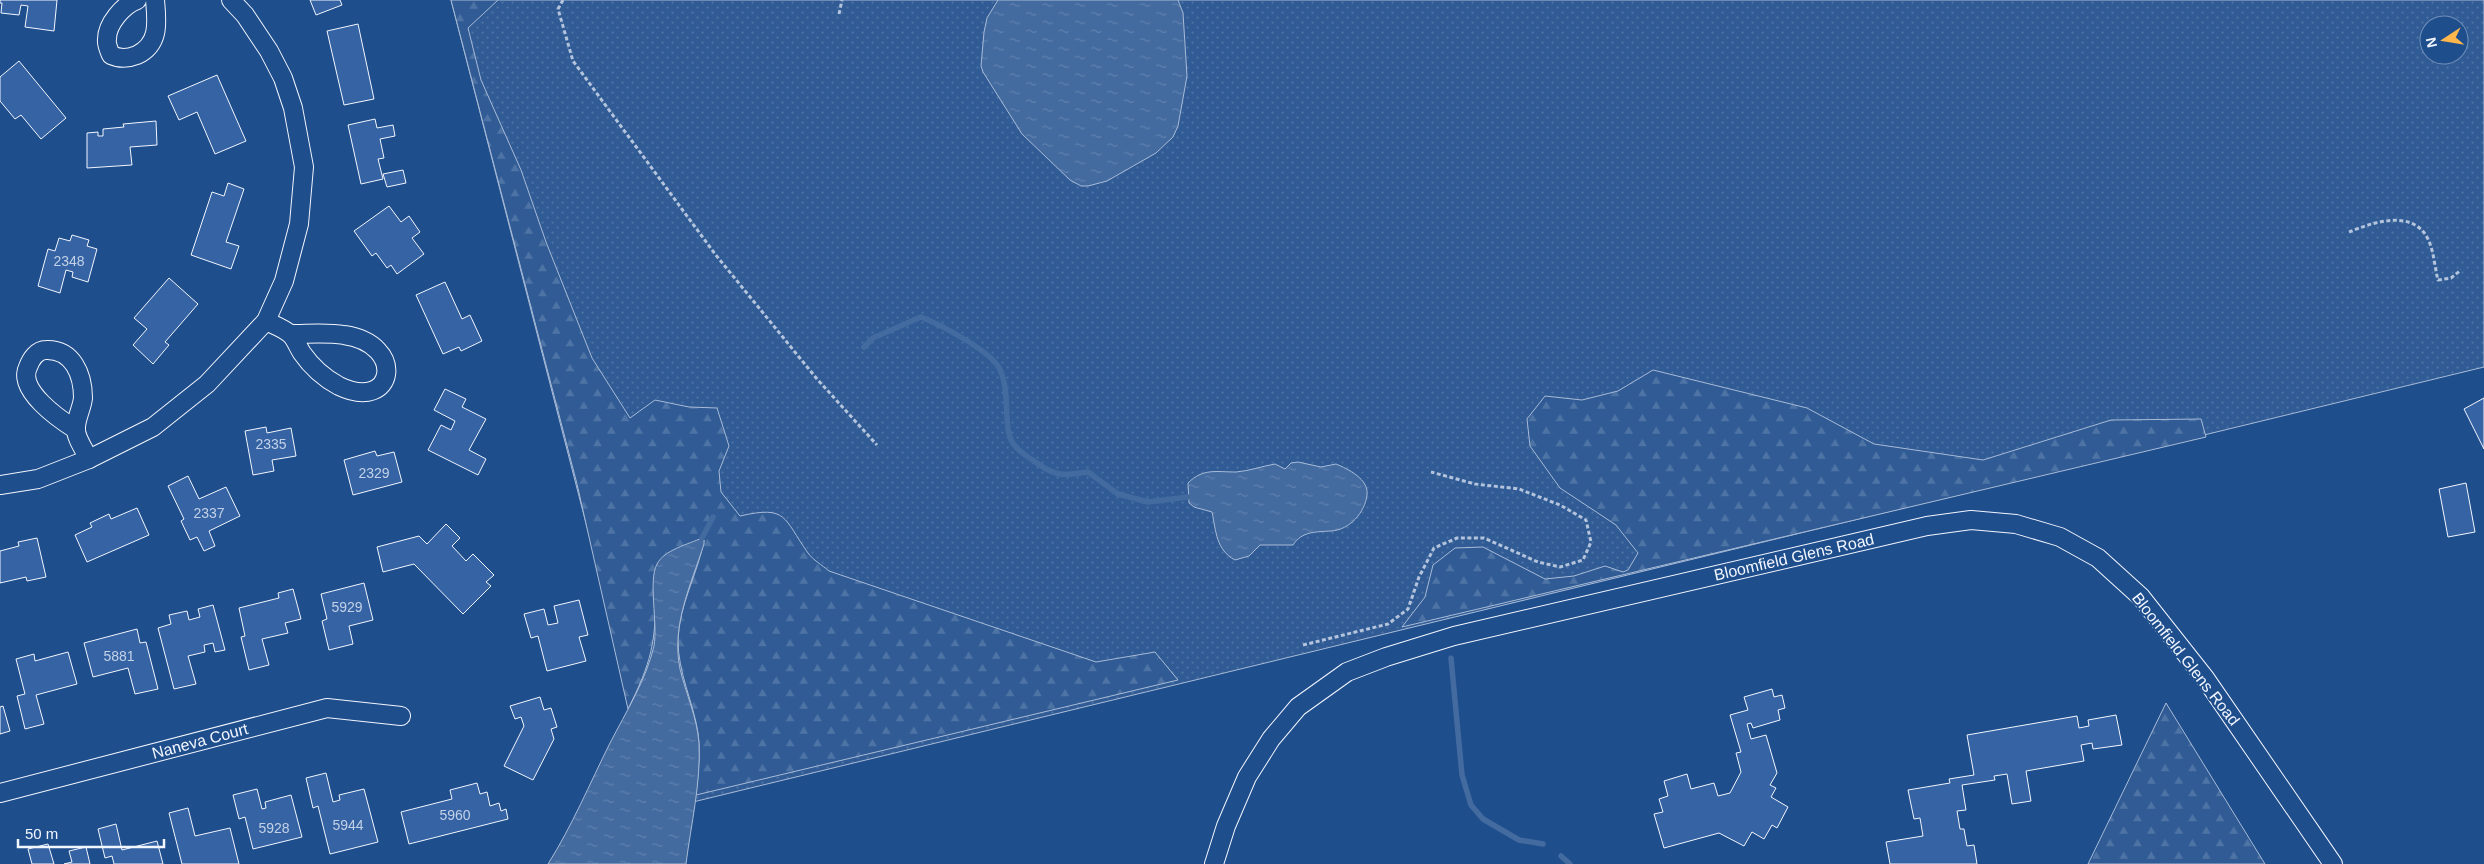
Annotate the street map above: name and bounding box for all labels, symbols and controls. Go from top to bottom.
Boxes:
north arrow [2419,15,2469,65]
text: N [2422,36,2440,49]
house number: 2348 [53,253,85,269]
house number: 2335 [255,436,287,452]
house number: 2329 [358,465,390,481]
house number: 2337 [193,505,225,521]
street label: Bloomfield Glens Road [1712,530,1876,584]
street label: Bloomfield Glens Road [2129,589,2243,729]
house number: 5929 [331,599,363,615]
house number: 5881 [103,648,135,664]
street label: Naneva Court [150,720,250,762]
house number: 5960 [439,807,471,823]
scale bar [18,816,164,848]
house number: 5944 [332,817,364,833]
house number: 5928 [258,820,290,836]
text: 50 m [25,825,58,842]

